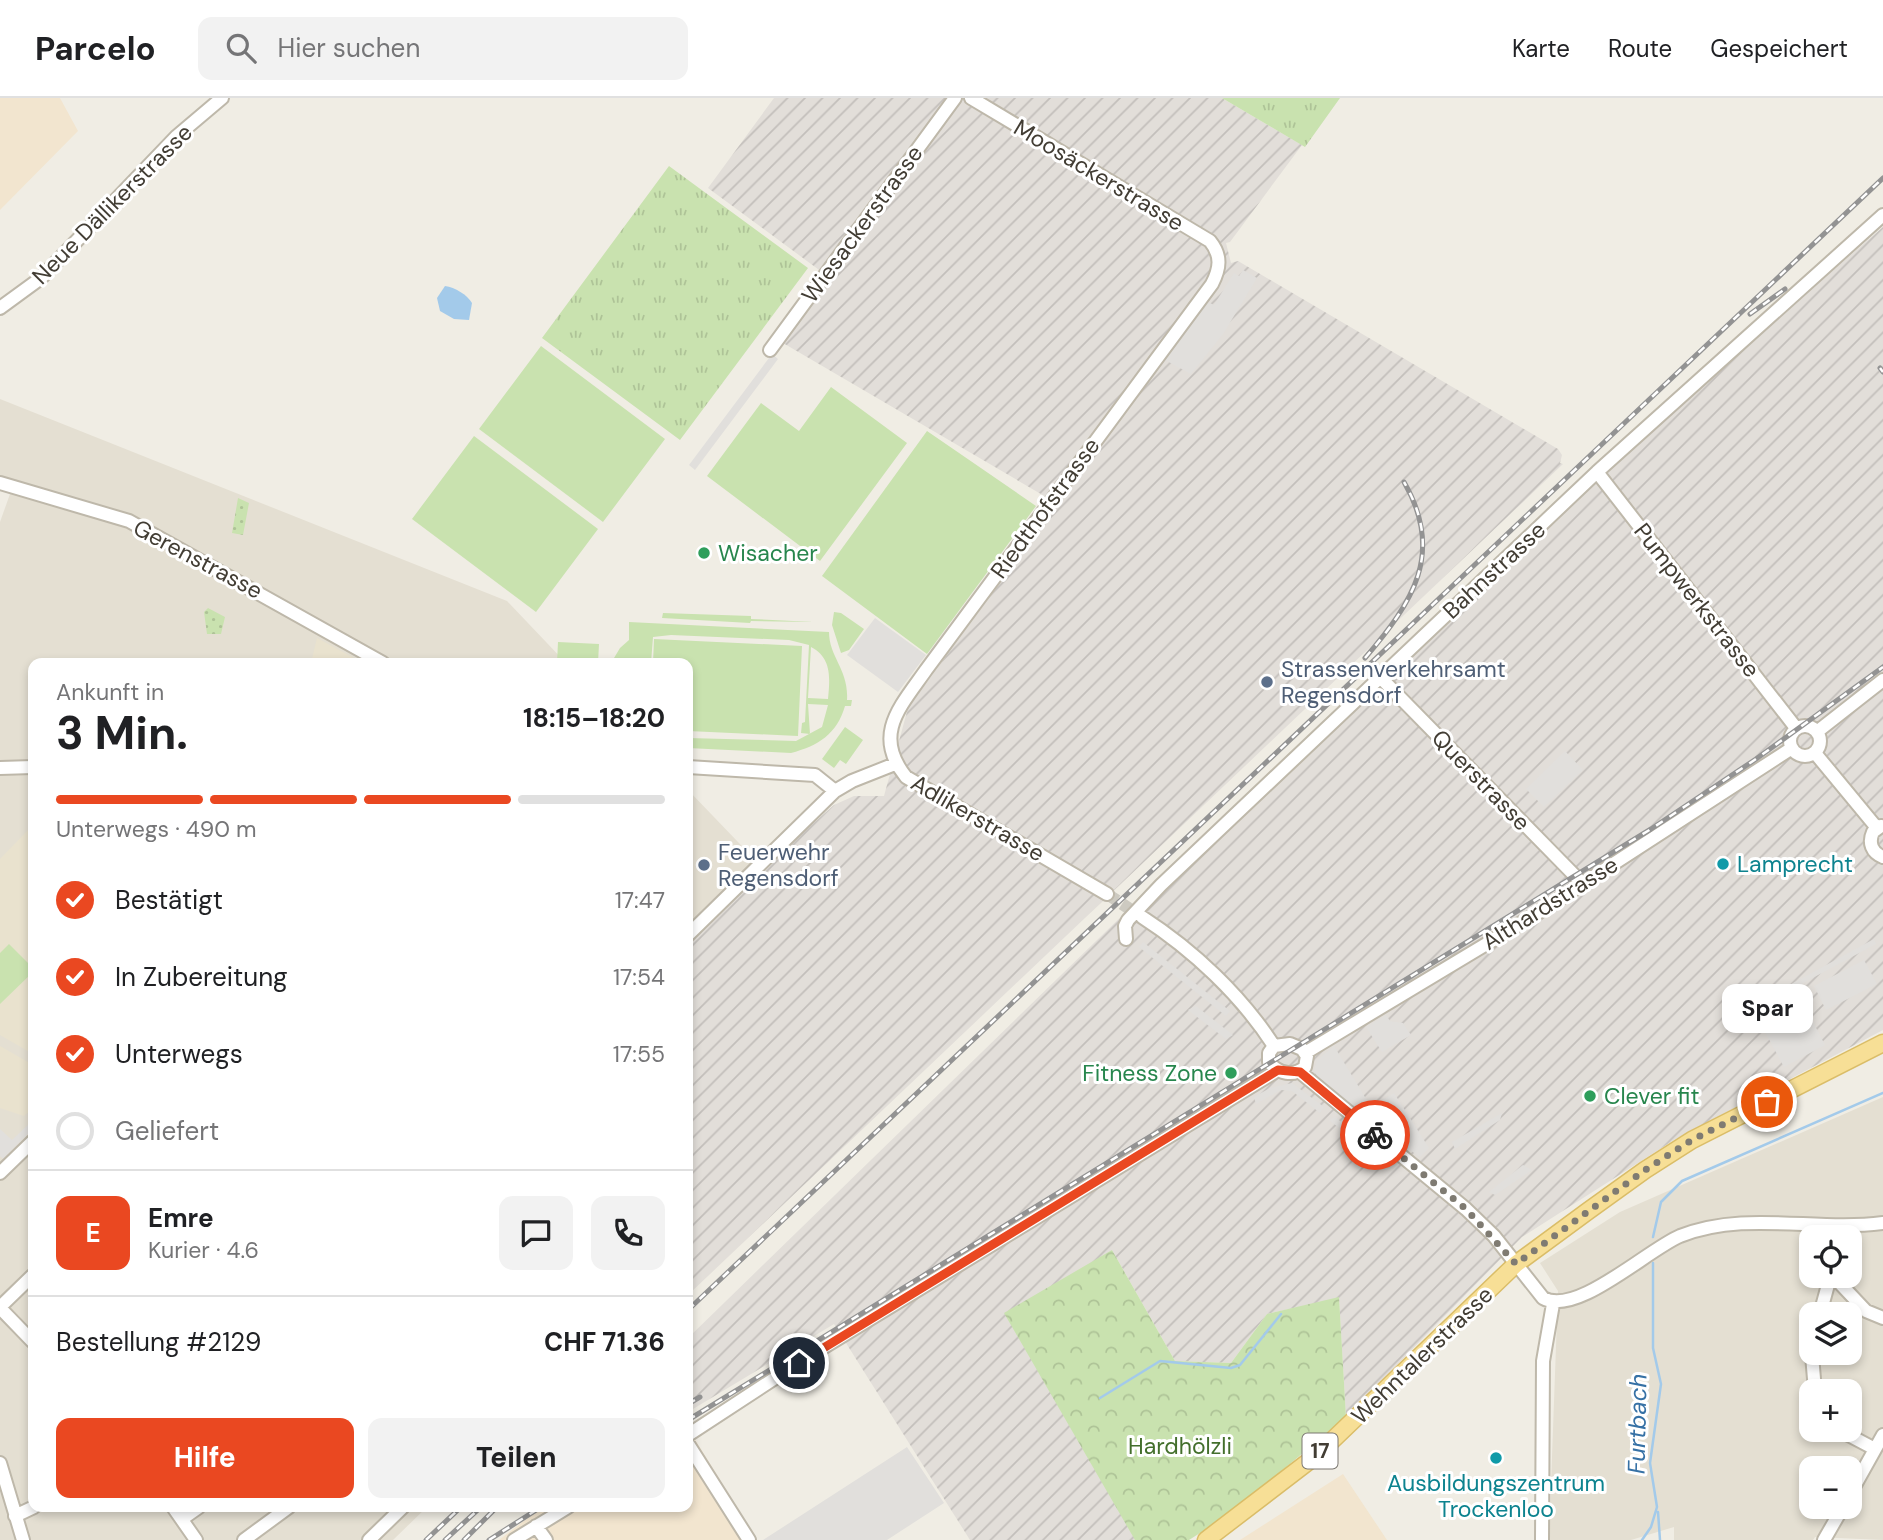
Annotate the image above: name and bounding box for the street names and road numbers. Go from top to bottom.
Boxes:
street label: Moosäckerstrasse [1008,112,1190,238]
street label: Neue Dällikerstrasse [25,117,199,291]
street label: Wiesackerstrasse [795,139,929,309]
street label: Riedthofstrasse [984,432,1106,584]
street label: Gerenstrasse [128,512,268,606]
street label: Bahnstrasse [1436,515,1552,625]
street label: Pumpwerkstrasse [1627,517,1767,683]
street label: Querstrasse [1425,723,1537,837]
street label: Adlikerstrasse [906,768,1050,868]
street label: Althardstrasse [1476,849,1624,957]
street label: Wehntalerstrasse [1345,1280,1499,1430]
road number: 17 [1302,1434,1338,1468]

